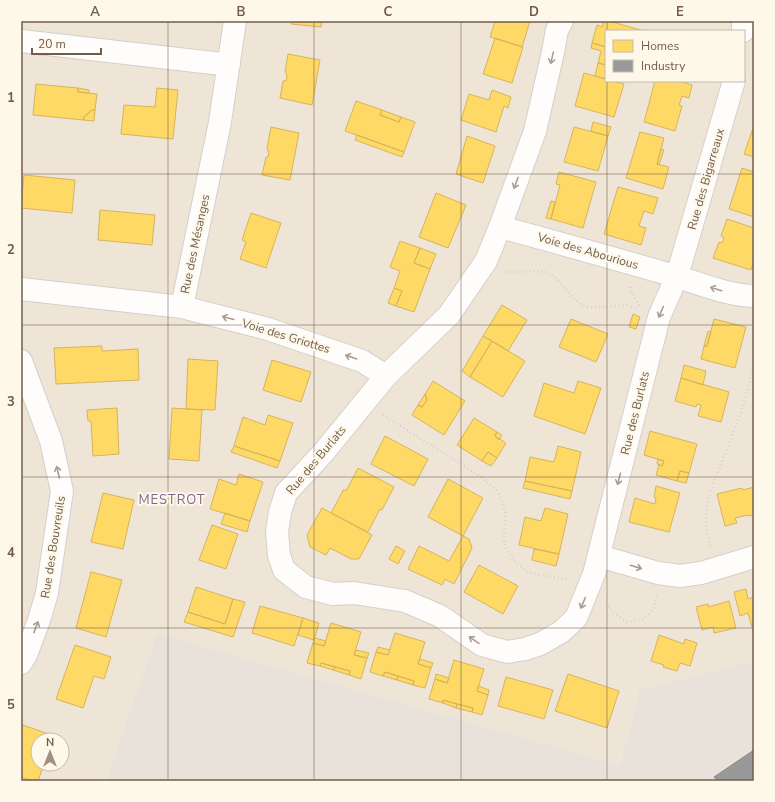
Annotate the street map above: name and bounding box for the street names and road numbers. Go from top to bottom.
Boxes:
street label: Rue des Bigarreaux [684,126,728,232]
street label: Rue des Mésanges [177,193,213,295]
street label: Voie des Abourious [535,229,640,273]
street label: Voie des Griottes [239,315,332,357]
street label: Rue des Burlats [617,369,653,456]
street label: Rue des Burlats [282,422,350,498]
street label: Rue des Bouvreuils [37,494,69,599]

